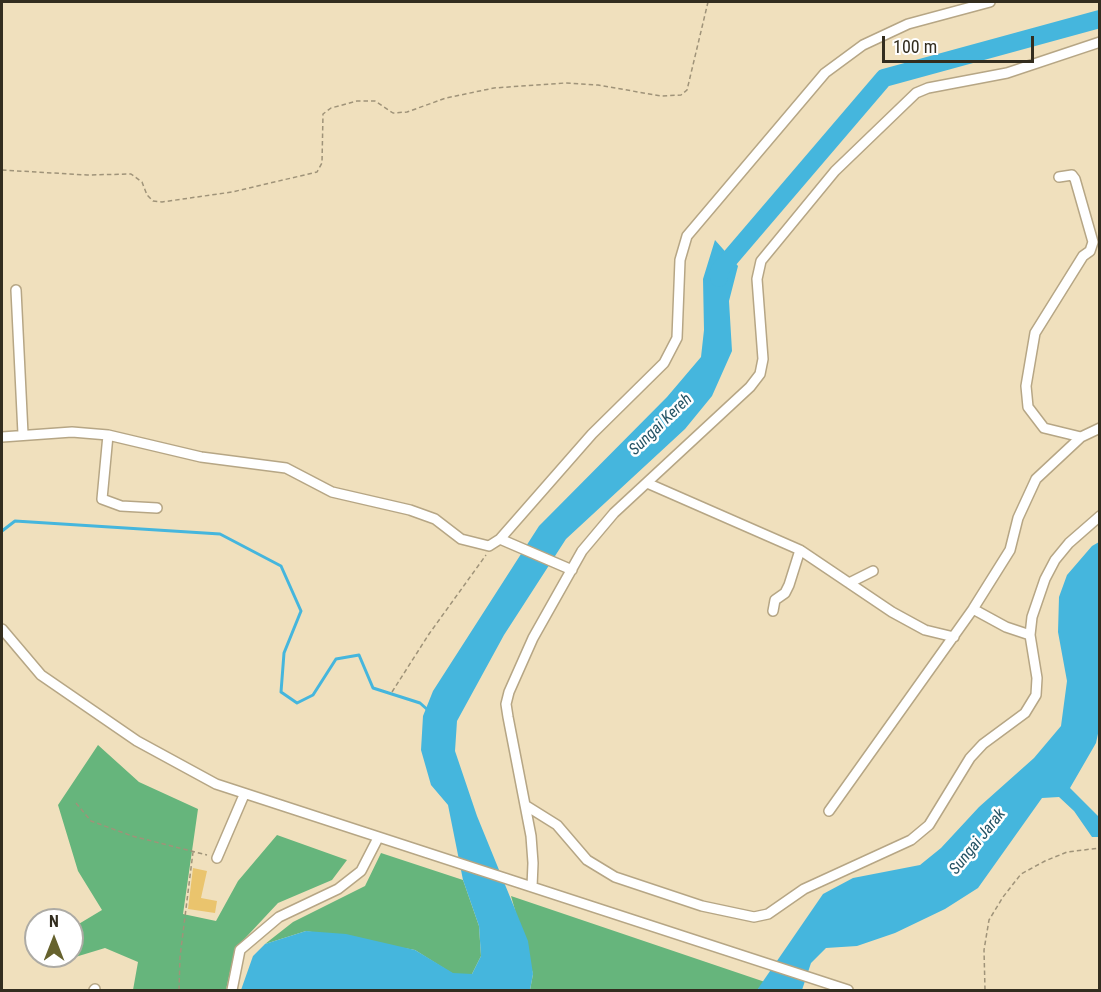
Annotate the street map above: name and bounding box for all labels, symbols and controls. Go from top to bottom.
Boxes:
scale bar [885,24,1036,62]
text: 100 m [893,36,937,57]
water label: Sungai Kereh [625,390,697,460]
water label: Sungai Jarak [946,805,1010,879]
north arrow [24,908,84,968]
text: N [49,912,59,931]

